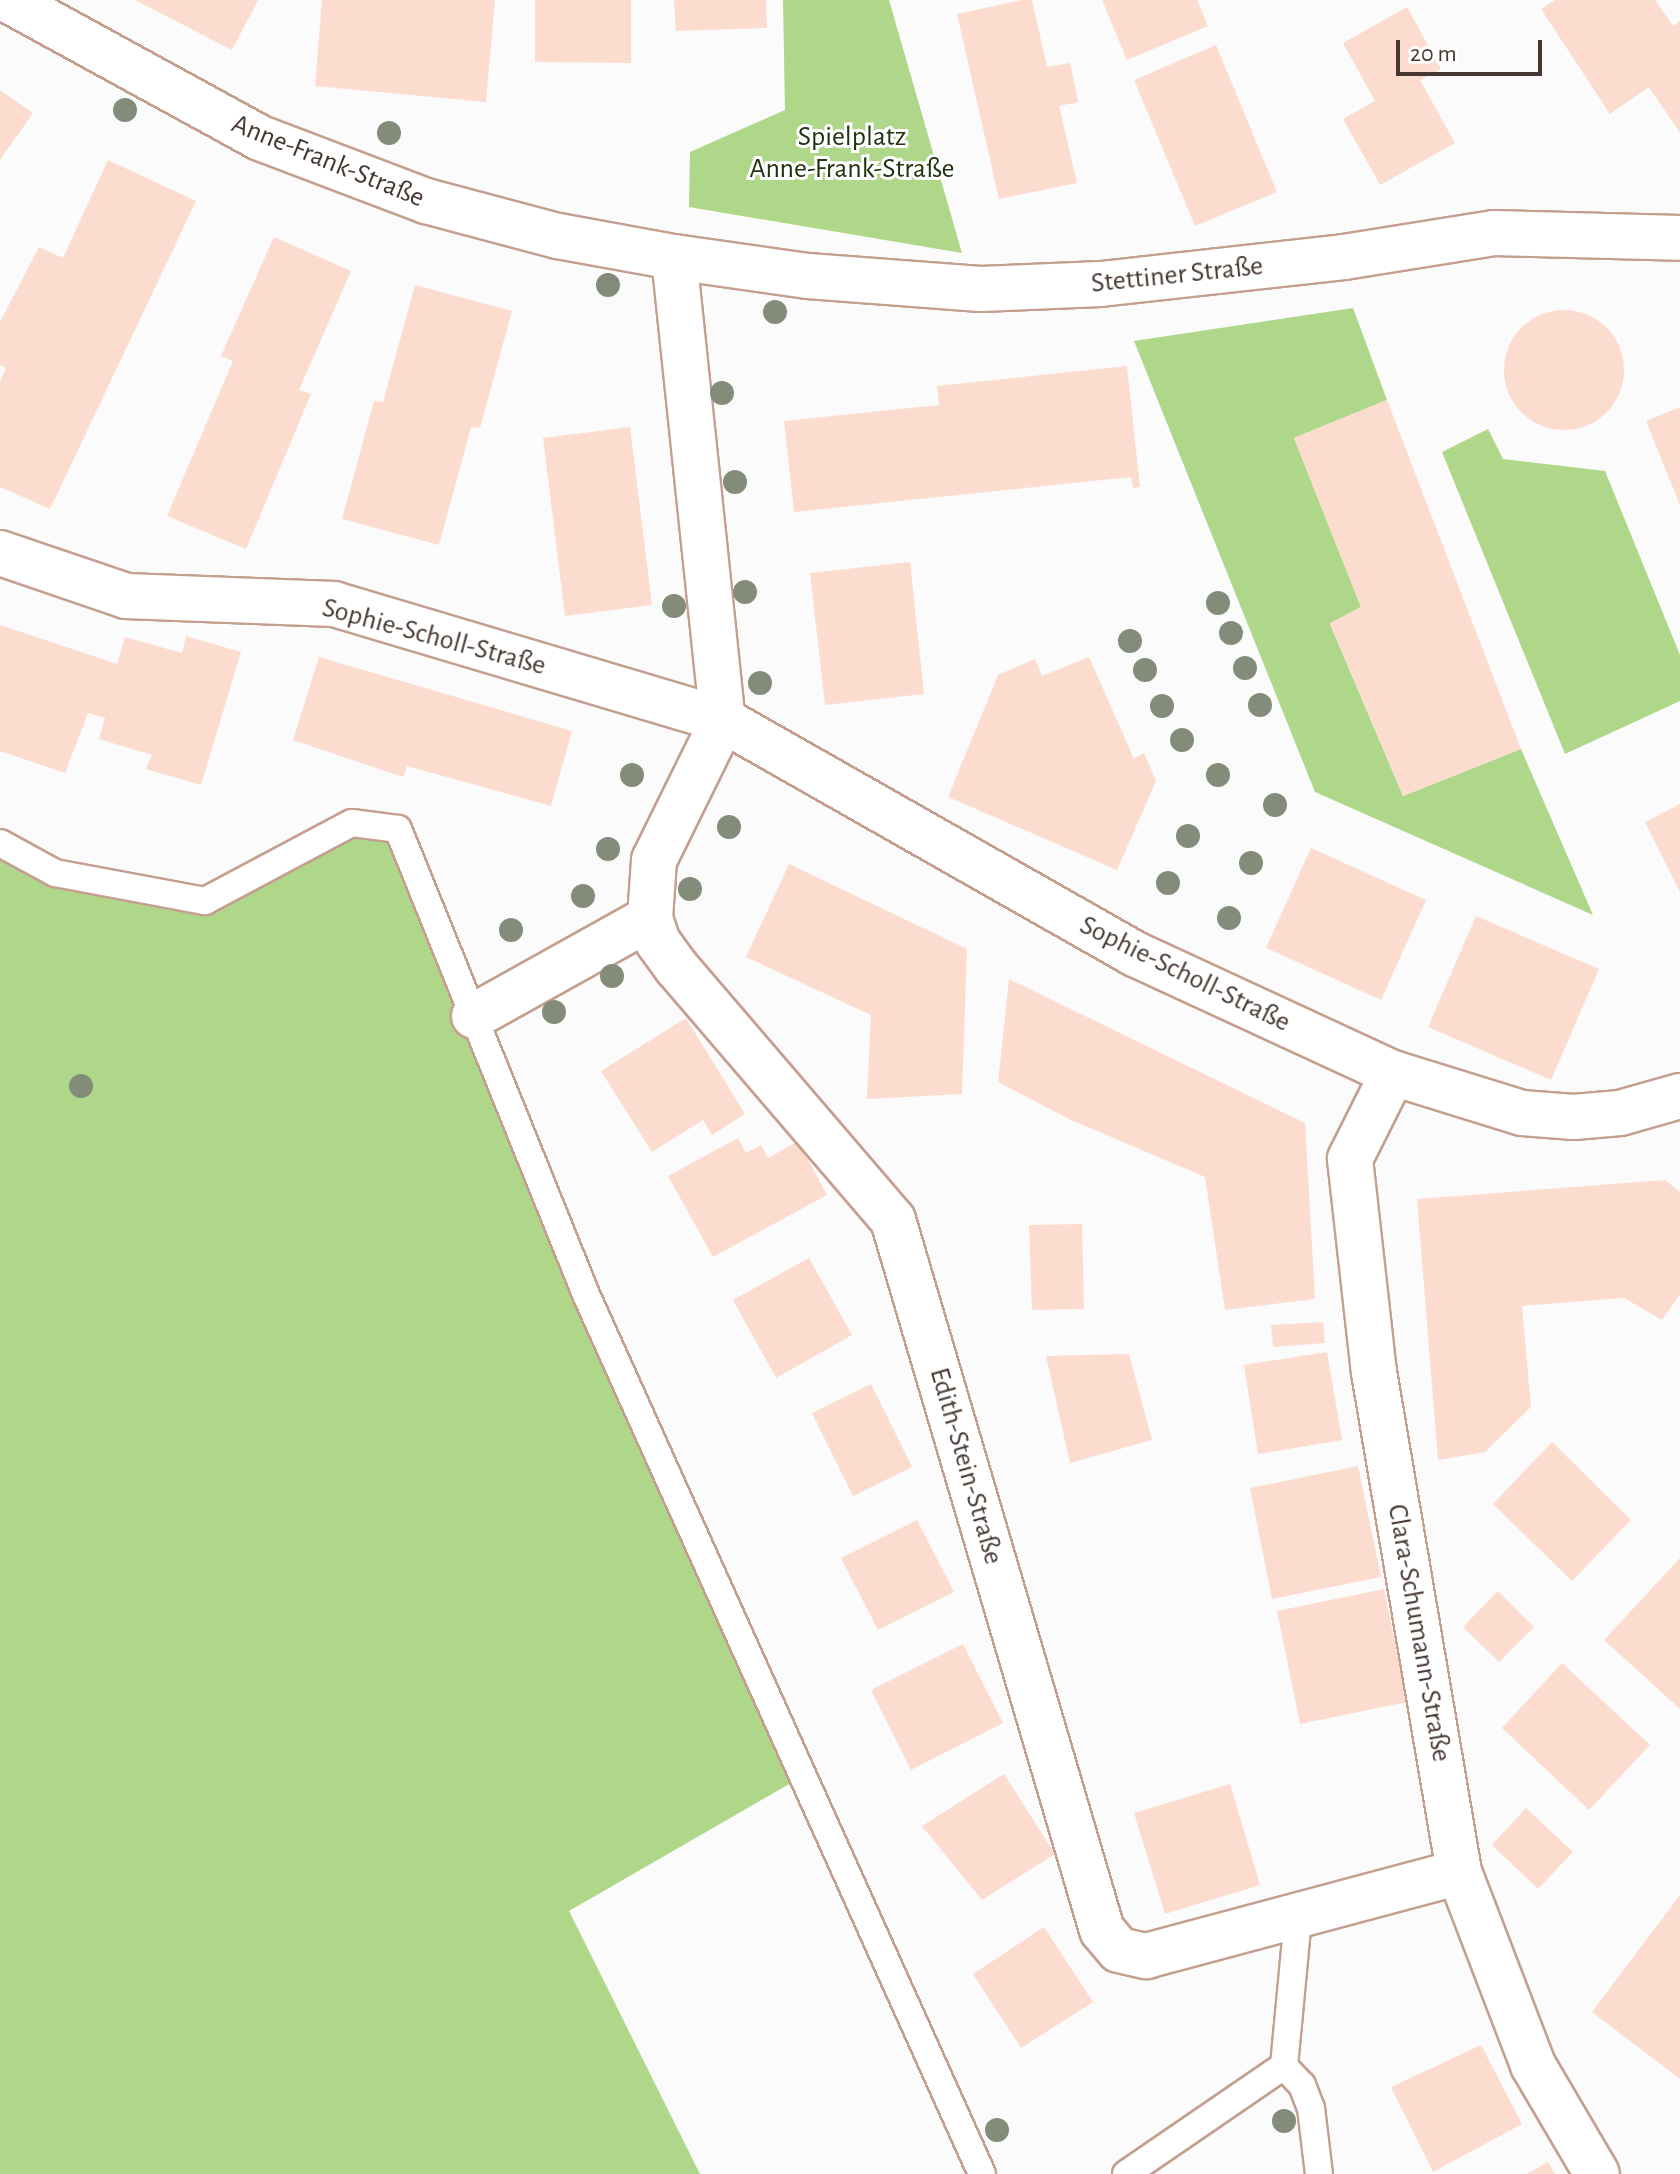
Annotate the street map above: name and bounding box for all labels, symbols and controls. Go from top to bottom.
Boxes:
scale bar [1400,24,1546,74]
text: 20 m [1410,42,1457,66]
street label: Anne-Frank-Straße [227,107,429,215]
park label: Spielplatz Anne-Frank-Straße [750,120,954,186]
street label: Stettiner Straße [1089,249,1265,301]
street label: Sophie-Scholl-Straße [319,591,549,683]
street label: Sophie-Scholl-Straße [1074,909,1296,1039]
street label: Edith-Stein-Straße [922,1364,1010,1568]
street label: Clara-Schumann-Straße [1380,1502,1458,1764]

